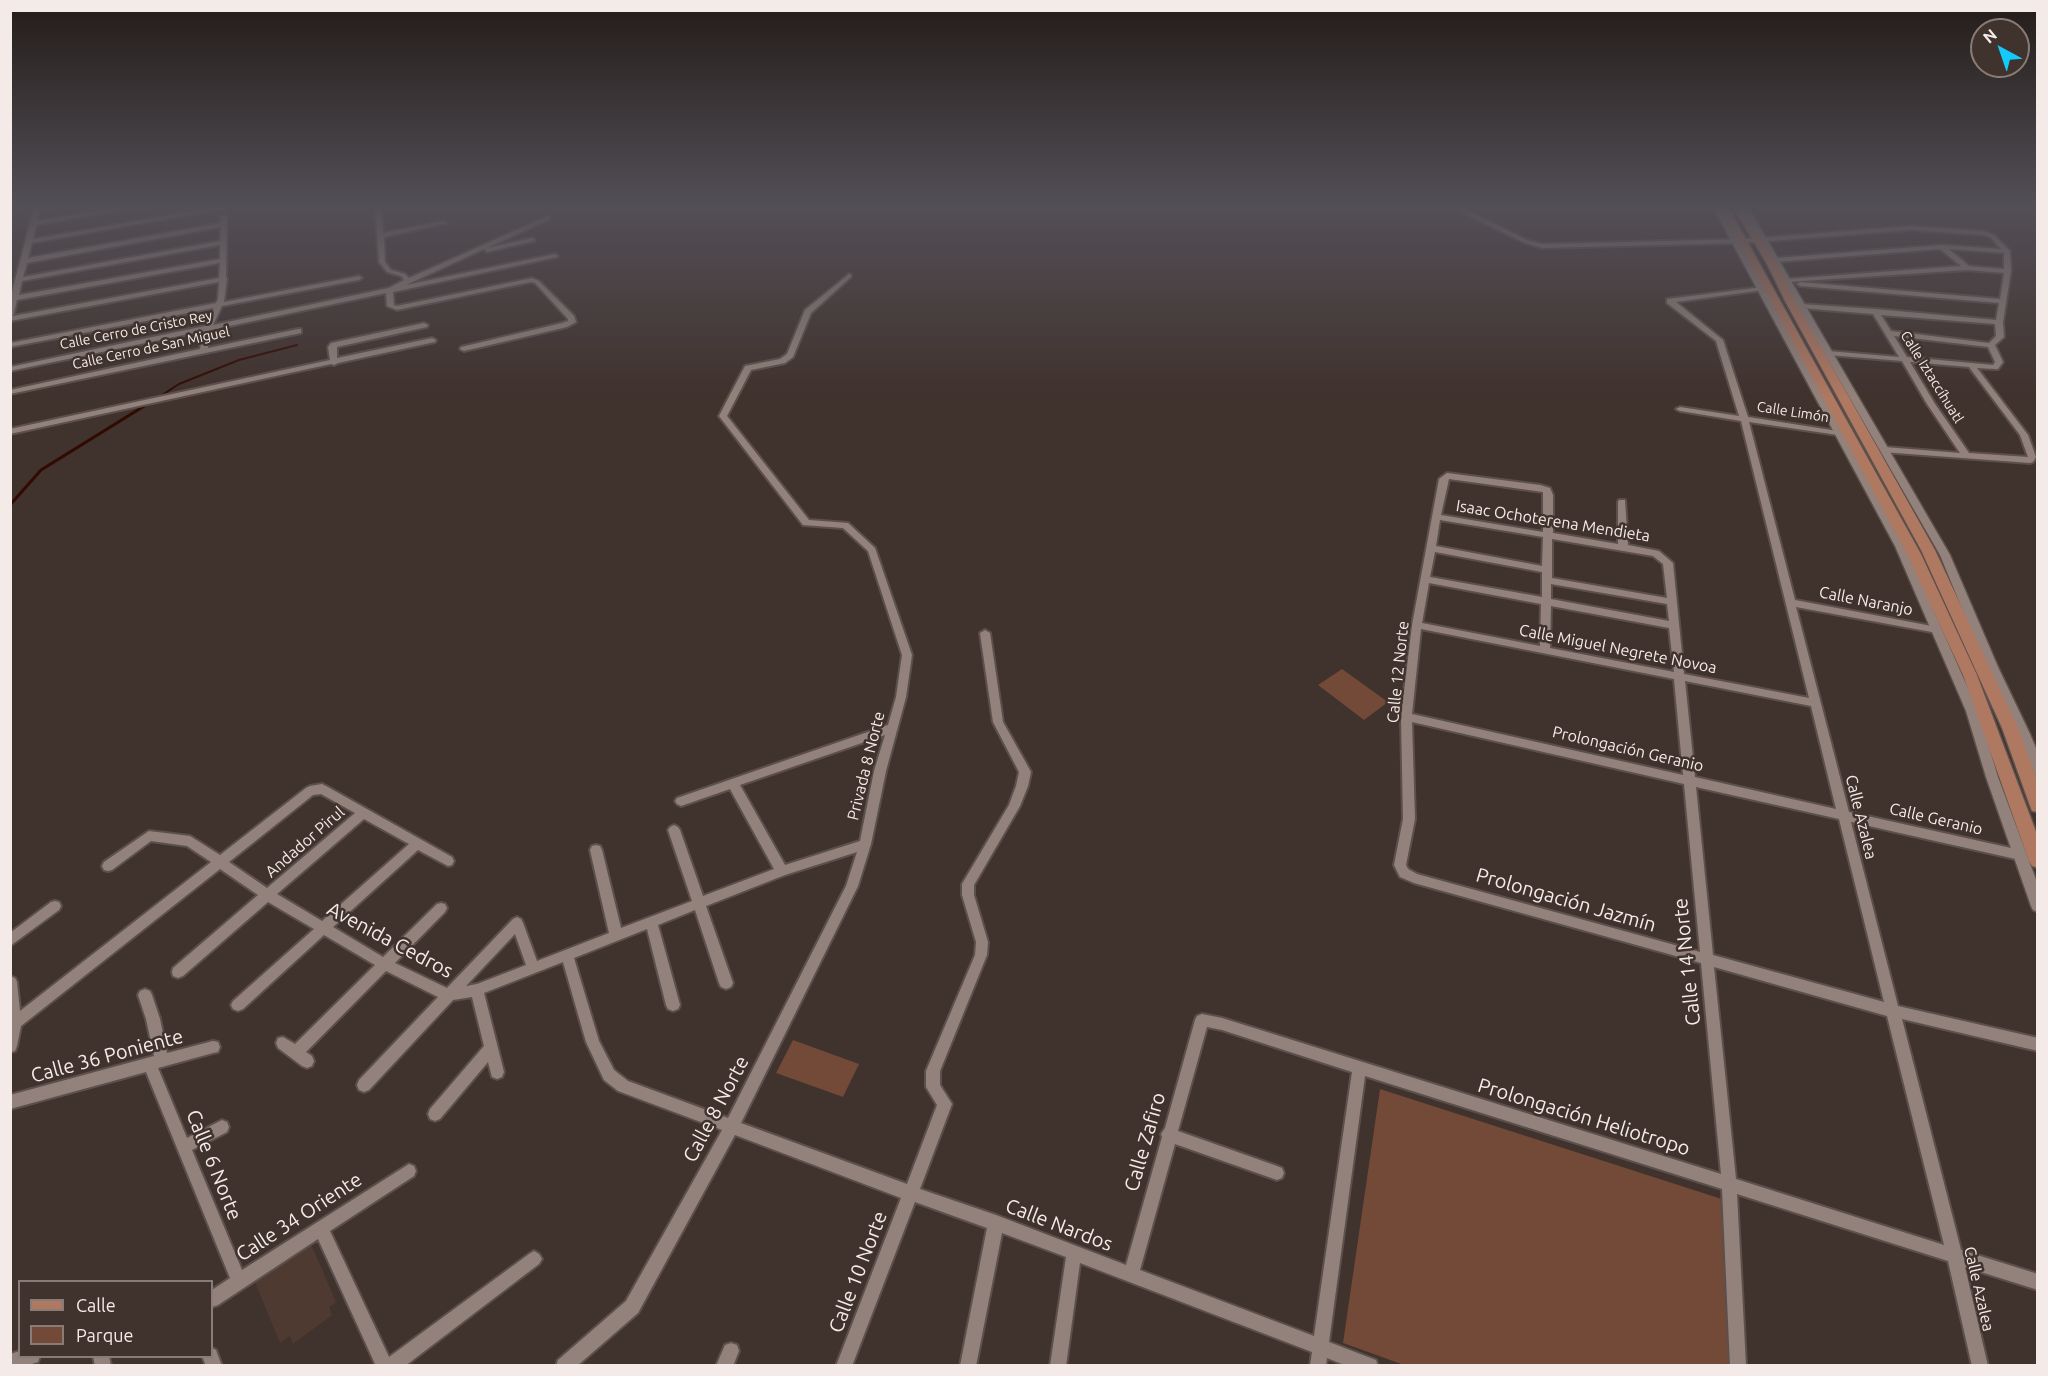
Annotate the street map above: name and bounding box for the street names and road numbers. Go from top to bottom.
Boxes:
street label: Calle Cerro de Cristo Rey [58,307,214,353]
street label: Calle Cerro de San Miguel [71,323,231,373]
street label: Calle Iztaccíhuatl [1897,328,1967,426]
street label: Calle Limón [1756,398,1830,426]
street label: Isaac Ochoterena Mendieta [1455,496,1651,546]
street label: Calle Naranjo [1817,582,1915,620]
street label: Calle 12 Norte [1383,620,1413,724]
street label: Calle Miguel Negrete Novoa [1518,620,1718,678]
street label: Privada 8 Norte [843,710,889,822]
street label: Prolongación Geranio [1550,722,1706,776]
street label: Calle Azalea [1841,773,1881,861]
street label: Calle Geranio [1888,799,1984,839]
street label: Andador Pirul [262,802,348,882]
street label: Prolongación Jazmín [1473,863,1659,937]
street label: Avenida Cedros [323,897,457,983]
street label: Calle 14 Norte [1668,897,1706,1027]
street label: Calle 36 Poniente [28,1024,186,1088]
street label: Calle 8 Norte [678,1052,754,1166]
street label: Prolongación Heliotropo [1475,1073,1693,1161]
street label: Calle Zafiro [1119,1090,1171,1194]
street label: Calle 6 Norte [181,1106,247,1224]
street label: Calle 34 Oriente [232,1167,366,1267]
street label: Calle Nardos [1002,1194,1116,1256]
street label: Calle 10 Norte [824,1208,892,1336]
street label: Calle Azalea [1960,1245,1998,1333]

